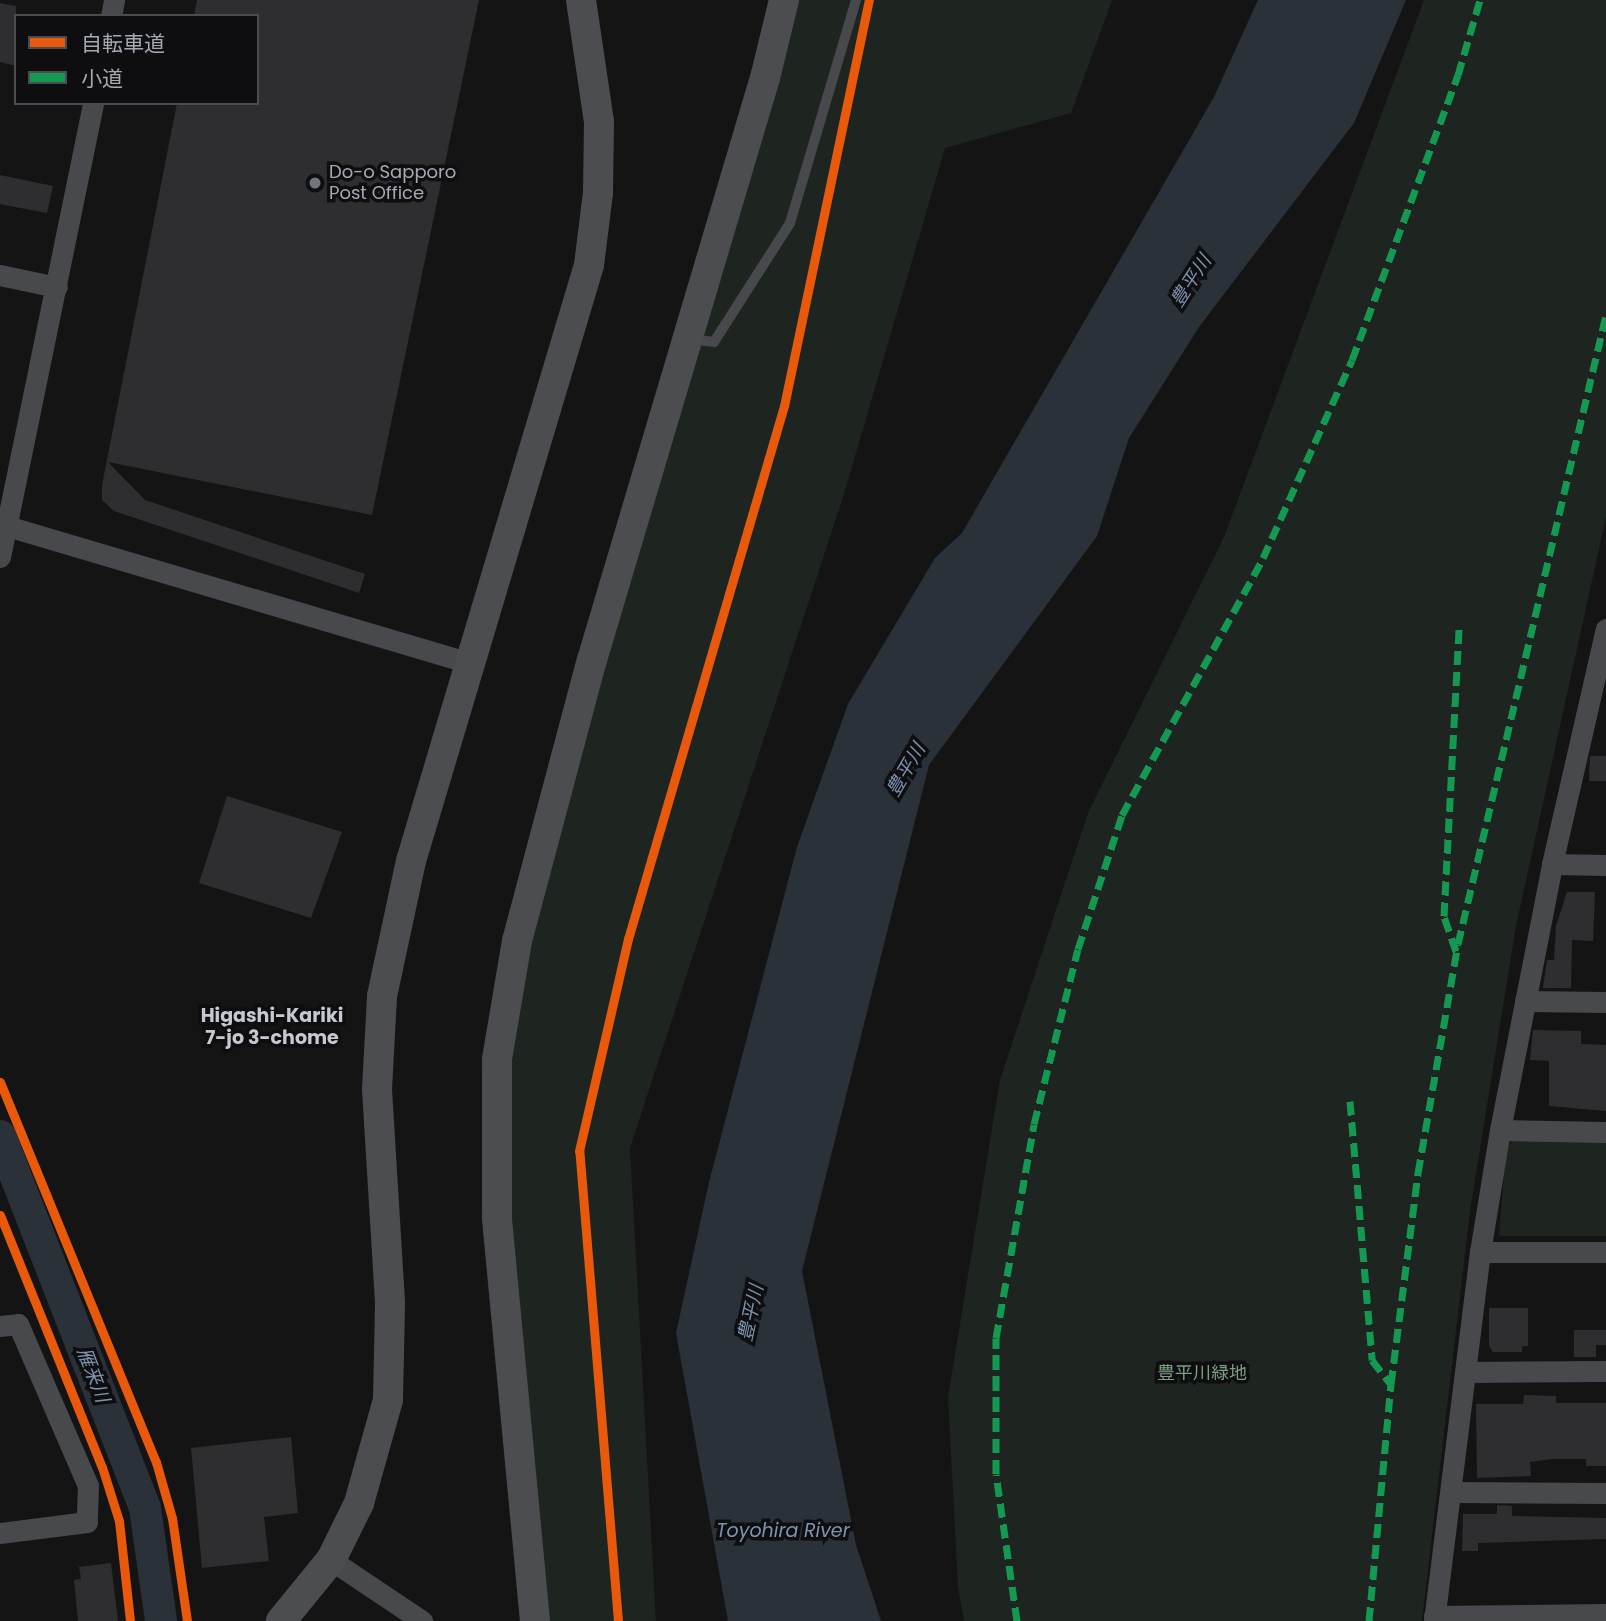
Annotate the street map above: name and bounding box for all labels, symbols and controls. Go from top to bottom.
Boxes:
legend [14,14,259,105]
text: 自転車道 [81,29,165,58]
text: 小道 [81,64,123,93]
place label: Do-o Sapporo Post Office [329,162,456,204]
marker: Do-o Sapporo Post Office [307,175,323,191]
water label: 豊平川 [1166,251,1216,311]
water label: 豊平川 [882,740,930,800]
district label: Higashi-Kariki 7-jo 3-chome [201,1005,343,1049]
water label: 豊平川 [734,1283,768,1343]
water label: 雁来川 [72,1344,114,1406]
park label: 豊平川緑地 [1157,1362,1247,1384]
water label: Toyohira River [716,1520,850,1542]

